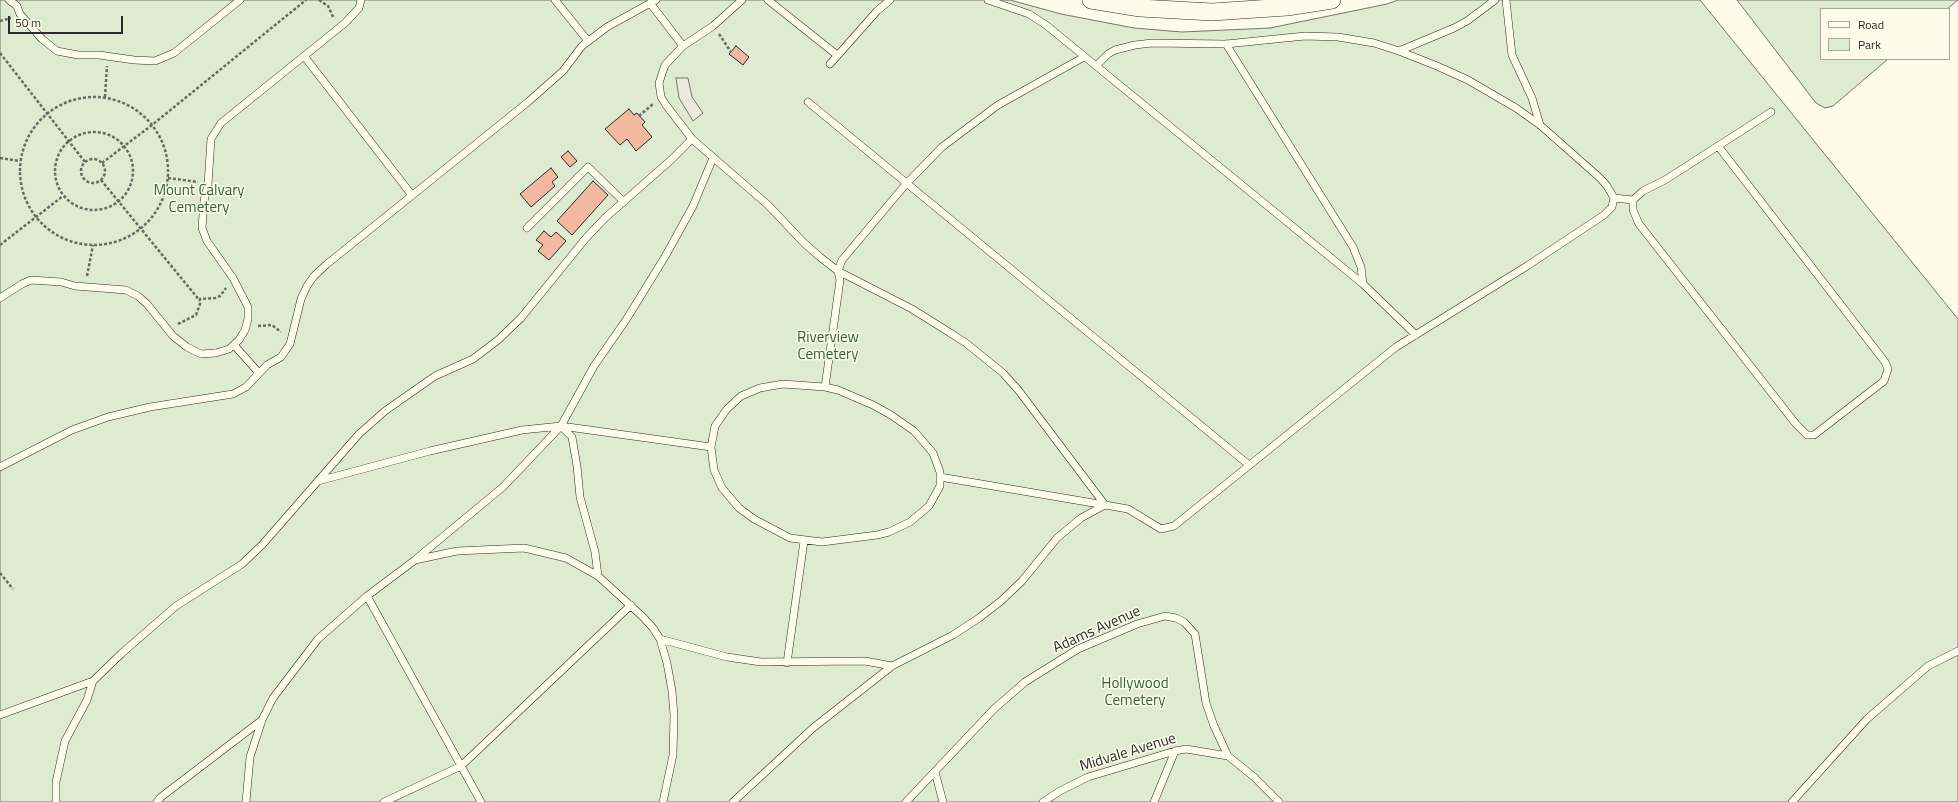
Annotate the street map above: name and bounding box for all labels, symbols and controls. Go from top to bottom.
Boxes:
scale bar [10,8,125,34]
legend [1820,8,1950,60]
text: 50 m [15,13,41,32]
text: Road [1858,15,1884,34]
text: Park [1858,35,1881,54]
park label: Mount Calvary Cemetery [153,182,245,217]
park label: Riverview Cemetery [797,329,859,364]
street label: Adams Avenue [1050,603,1144,657]
park label: Hollywood Cemetery [1101,675,1169,710]
street label: Midvale Avenue [1078,730,1178,776]

